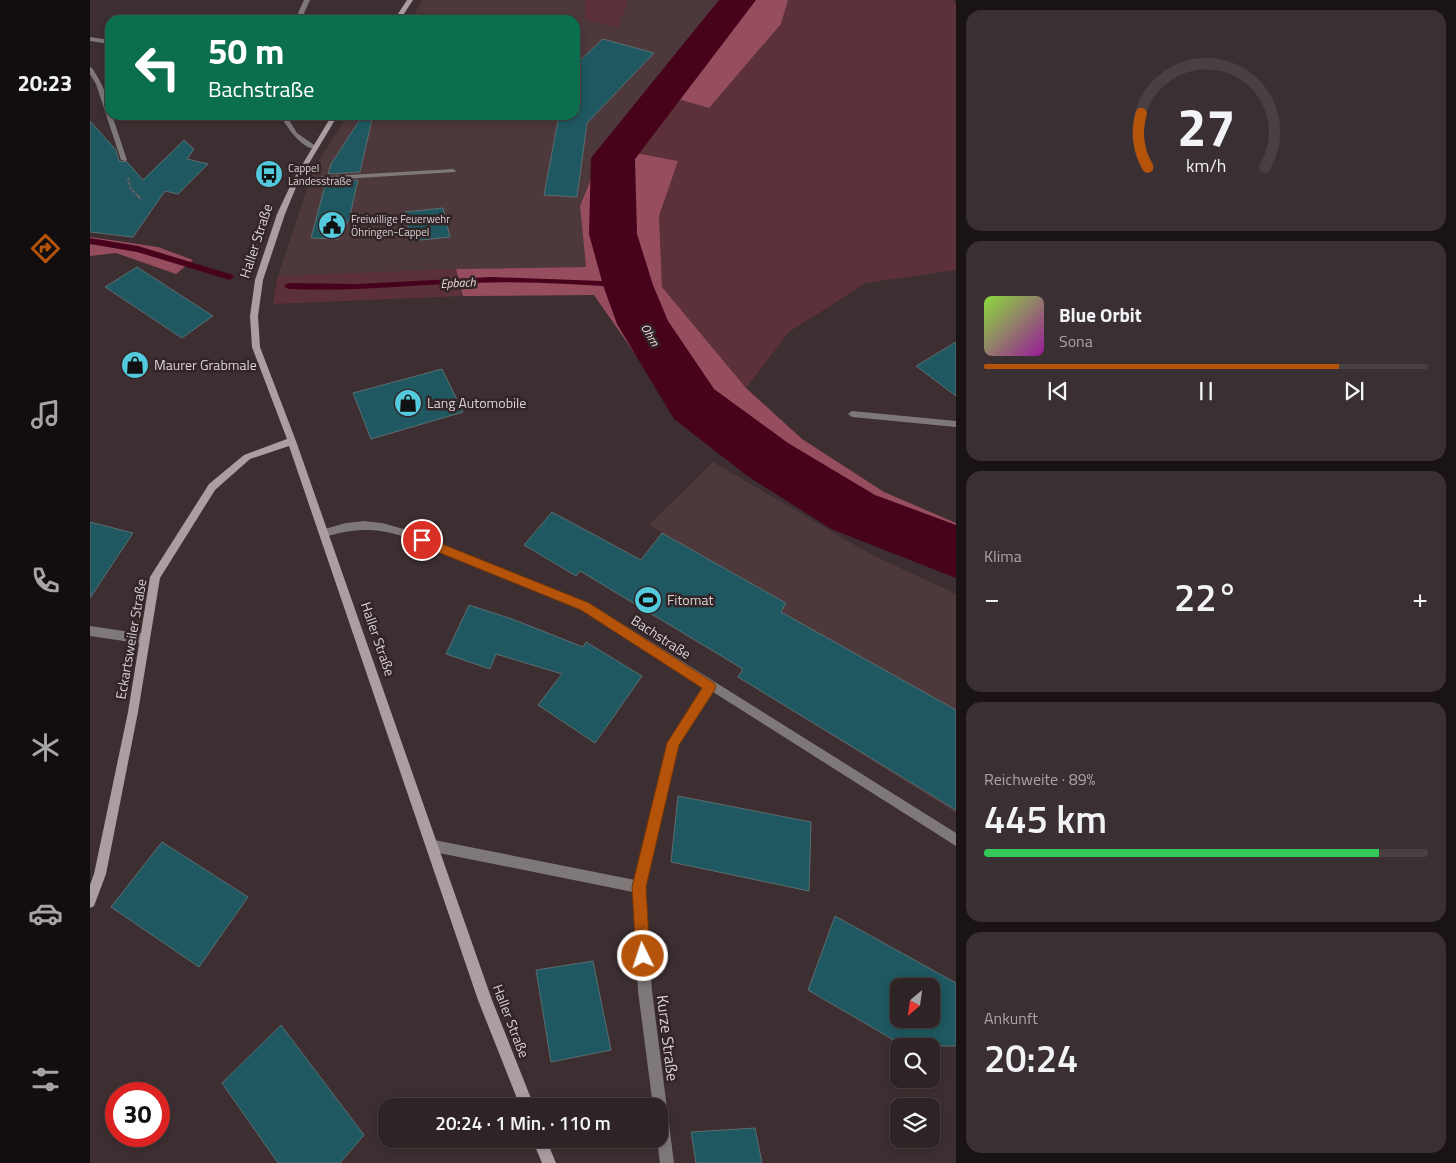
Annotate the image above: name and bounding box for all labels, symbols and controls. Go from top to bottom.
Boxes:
text: 50 m [208,24,284,78]
icon: left [125,35,190,100]
text: 20:23 [18,66,72,100]
text: Bachstraße [208,72,314,106]
text: 27 [1177,87,1235,166]
text: km/h [1186,152,1226,179]
bus stop icon: Cappel Landesstraße [254,159,284,189]
place label: Cappel Landesstraße [288,160,352,189]
street label: Haller Straße [234,201,277,281]
public building icon: Freiwillige Feuerwehr Öhringen-Cappel [317,210,347,240]
place label: Freiwillige Feuerwehr Öhringen-Cappel [351,211,450,240]
icon: directions [28,231,63,266]
water label: Epbach [440,272,477,293]
text: Blue Orbit [1059,300,1142,329]
water label: Ohrn [636,320,665,350]
text: Sona [1059,329,1093,353]
shop icon: Maurer Grabmale [120,350,150,380]
place label: Maurer Grabmale [154,354,257,375]
icon: previous [1044,377,1072,405]
icon: pause [1192,377,1220,405]
icon: next [1340,377,1368,405]
shop icon: Lang Automobile [393,388,423,418]
place label: Lang Automobile [427,392,526,413]
icon: music [28,397,63,432]
pin [401,519,443,561]
icon: arrive [408,526,436,554]
text: Klima [984,544,1022,568]
icon: phone [28,563,63,598]
text: 22° [1174,568,1238,626]
text: − [984,576,1000,619]
text: + [1412,576,1428,619]
street label: Eckartsweiler Straße [110,577,151,701]
sports icon: Fitomat [633,585,663,615]
place label: Fitomat [667,589,713,610]
street label: Haller Straße [356,599,401,679]
street label: Bachstraße [627,609,695,664]
icon: climate [28,730,63,765]
text: Reichweite · 89% [984,767,1096,791]
text: 445 km [984,790,1107,848]
icon: car [28,896,63,931]
position arrow [616,929,668,981]
north arrow [890,978,940,1028]
map controls [890,978,940,1148]
street label: Haller Straße [488,981,535,1061]
street label: Kurze Straße [651,993,685,1083]
text: Ankunft [984,1006,1038,1030]
text: 20:24 [984,1029,1078,1087]
button: search [890,1038,940,1088]
icon: filters [28,1062,63,1097]
speed limit sign: 30 [105,1082,170,1147]
button: layers [890,1098,940,1148]
text: 20:24 · 1 Min. · 110 m [435,1108,611,1137]

